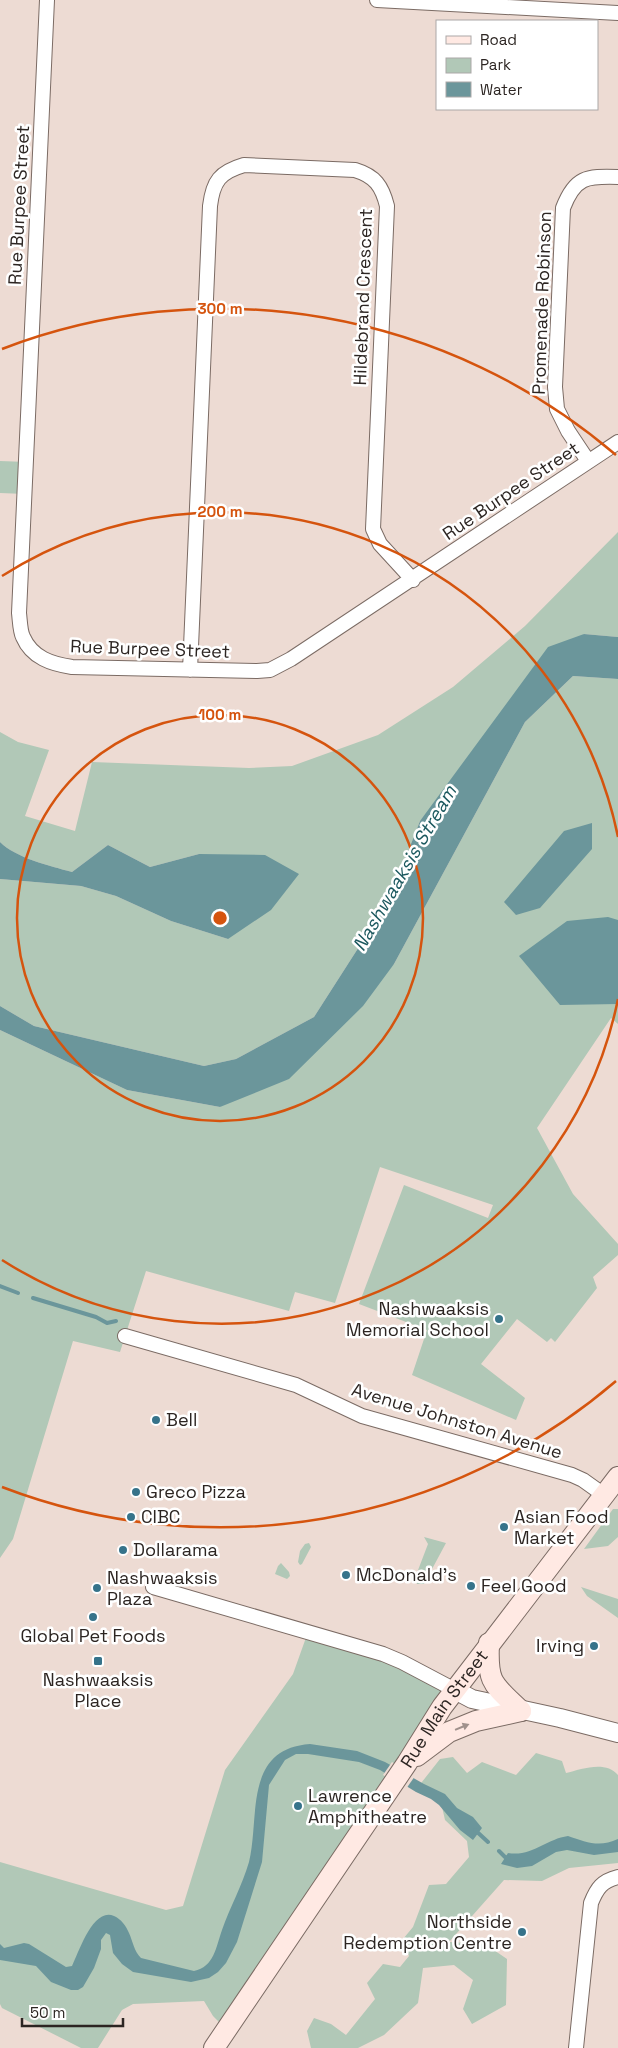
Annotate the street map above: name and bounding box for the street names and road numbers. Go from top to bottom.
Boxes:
street label: Rue Burpee Street [3,125,34,285]
street label: Hildebrand Crescent [348,208,377,386]
street label: Promenade Robinson [527,211,556,395]
street label: Rue Burpee Street [438,436,583,545]
street label: Rue Burpee Street [70,634,230,663]
street label: Avenue Johnston Avenue [349,1378,565,1464]
street label: Rue Main Street [395,1645,493,1772]

